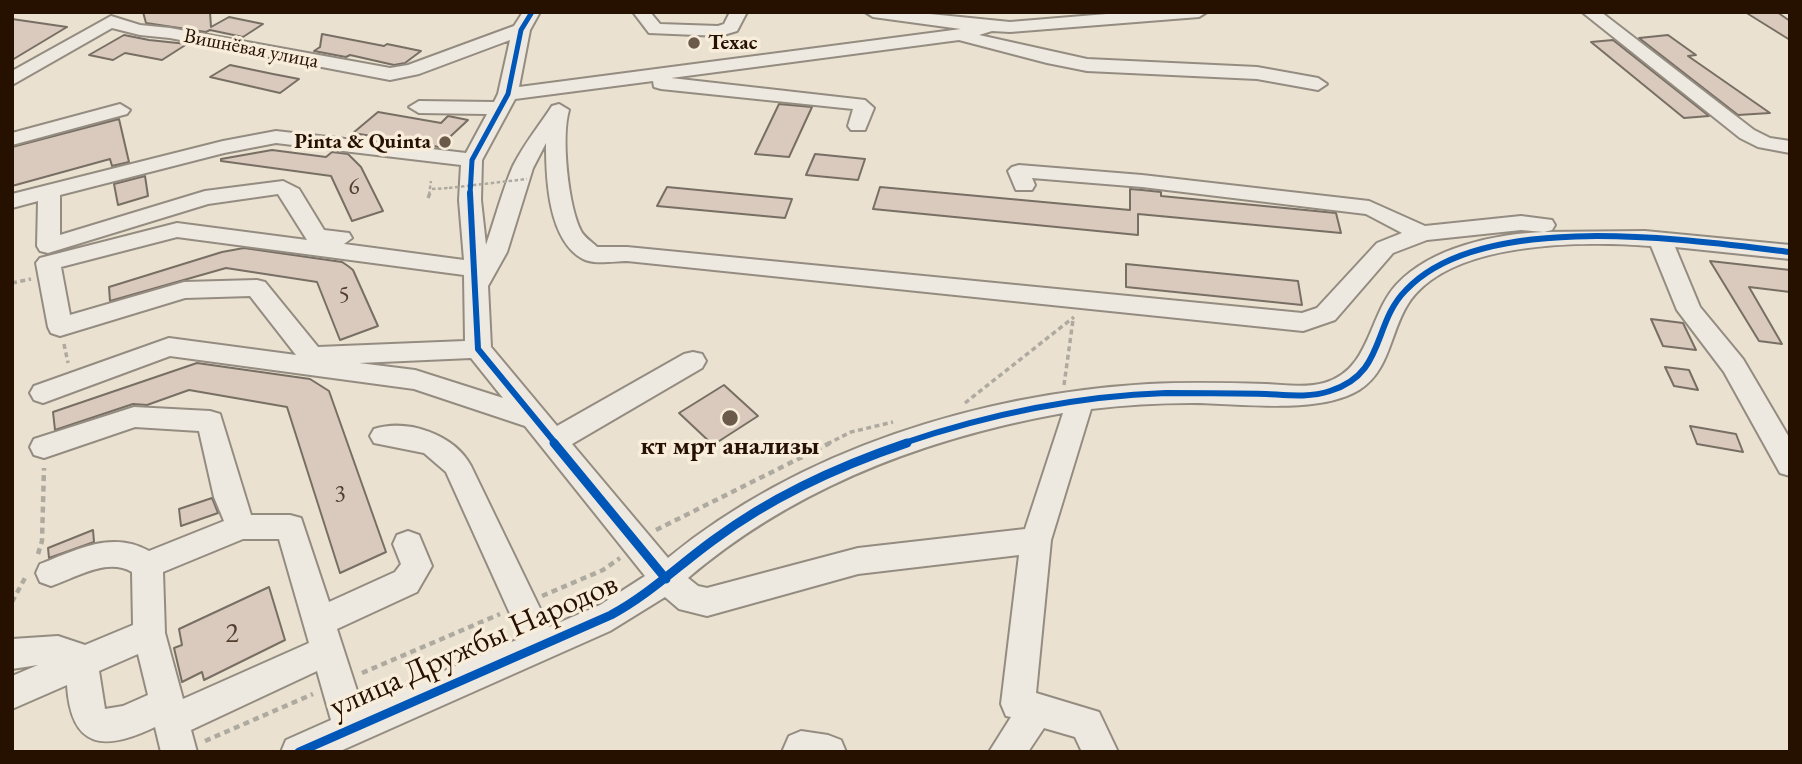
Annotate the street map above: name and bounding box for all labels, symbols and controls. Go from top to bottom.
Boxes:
street label: Вишнёвая улица [181,24,321,74]
place label: Техас [708,30,757,56]
marker: Техас [686,35,702,51]
place label: Pinta & Quinta [294,129,431,155]
marker: Pinta & Quinta [437,134,453,150]
house number: 6 [348,174,360,202]
house number: 5 [338,282,350,310]
marker: кт мрт анализы [720,408,740,428]
place label: кт мрт анализы [640,431,820,463]
house number: 3 [334,481,346,509]
street label: улица Дружбы Народов [324,565,624,727]
house number: 2 [225,617,239,651]

